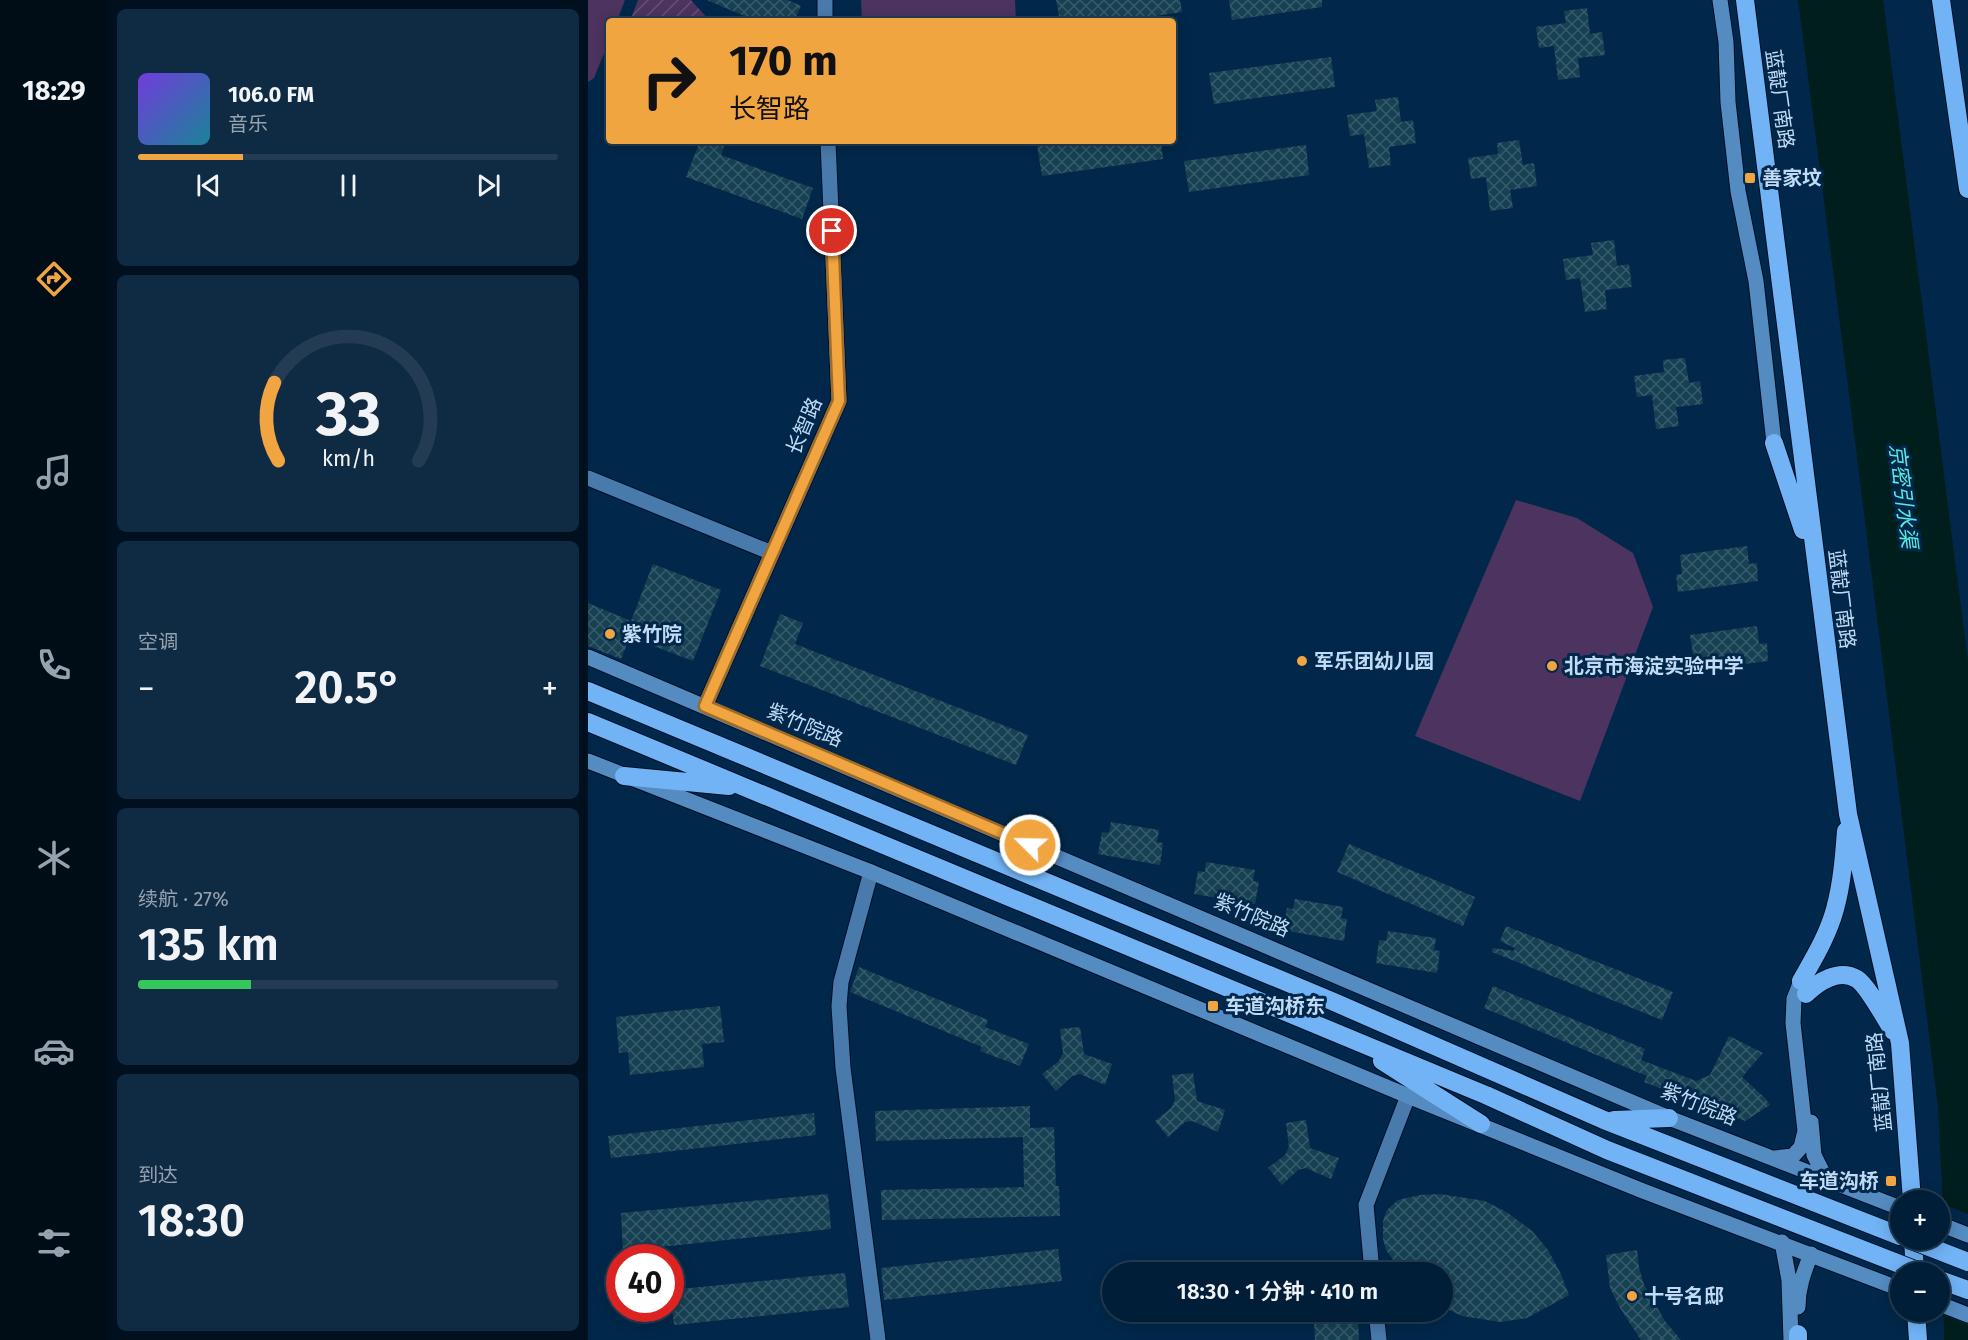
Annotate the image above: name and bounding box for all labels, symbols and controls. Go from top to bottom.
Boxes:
text: 170 m [729,36,838,86]
icon: right [630,42,708,120]
street label: 蓝靛厂南路 [1761,48,1799,150]
text: 18:29 [22,75,86,107]
text: 106.0 FM [228,81,314,108]
text: 长智路 [729,93,810,125]
text: 音乐 [228,112,268,136]
place label: 善家坟 [1762,166,1822,190]
icon: previous [192,169,225,202]
icon: pause [332,169,365,202]
icon: next [472,169,505,202]
marker: 善家坟 [1743,171,1757,185]
pin [806,205,857,256]
icon: arrive [815,214,848,247]
icon: directions [33,258,75,300]
text: 33 [315,377,380,452]
street label: 长智路 [781,394,827,458]
water label: 京密引水渠 [1884,442,1923,553]
text: km/h [321,446,375,472]
icon: music [33,451,75,493]
street label: 蓝靛厂南路 [1824,548,1860,650]
place label: 紫竹院 [622,622,682,646]
marker: 紫竹院 [603,627,617,641]
text: 空调 [138,630,178,654]
icon: phone [33,644,75,686]
place label: 军乐团幼儿园 [1314,649,1434,673]
marker: 军乐团幼儿园 [1295,654,1309,668]
place label: 北京市海淀实验中学 [1564,654,1744,678]
marker: 北京市海淀实验中学 [1545,659,1559,673]
text: 20.5° [294,661,402,715]
text: − [138,669,155,709]
text: + [542,669,558,709]
street label: 紫竹院路 [763,698,847,752]
position arrow [998,813,1062,877]
icon: climate [33,837,75,879]
text: 续航 · 27% [138,887,229,911]
street label: 紫竹院路 [1210,888,1294,942]
text: 135 km [138,918,279,972]
place label: 车道沟桥东 [1225,994,1325,1018]
marker: 车道沟桥东 [1206,999,1220,1013]
icon: car [33,1030,75,1072]
street label: 蓝靛厂南路 [1862,1031,1896,1133]
street label: 紫竹院路 [1657,1078,1741,1130]
text: 到达 [138,1163,178,1187]
place label: 车道沟桥 [1799,1169,1879,1193]
marker: 车道沟桥 [1884,1174,1898,1188]
map controls [1890,1190,1950,1322]
button: + [1890,1190,1950,1250]
text: 18:30 [138,1194,245,1248]
icon: filters [33,1222,75,1264]
speed limit sign: 40 [606,1244,684,1322]
button: − [1890,1262,1950,1322]
text: 18:30 · 1 分钟 · 410 m [1177,1278,1378,1305]
place label: 十号名邸 [1644,1284,1724,1308]
marker: 十号名邸 [1625,1289,1639,1303]

